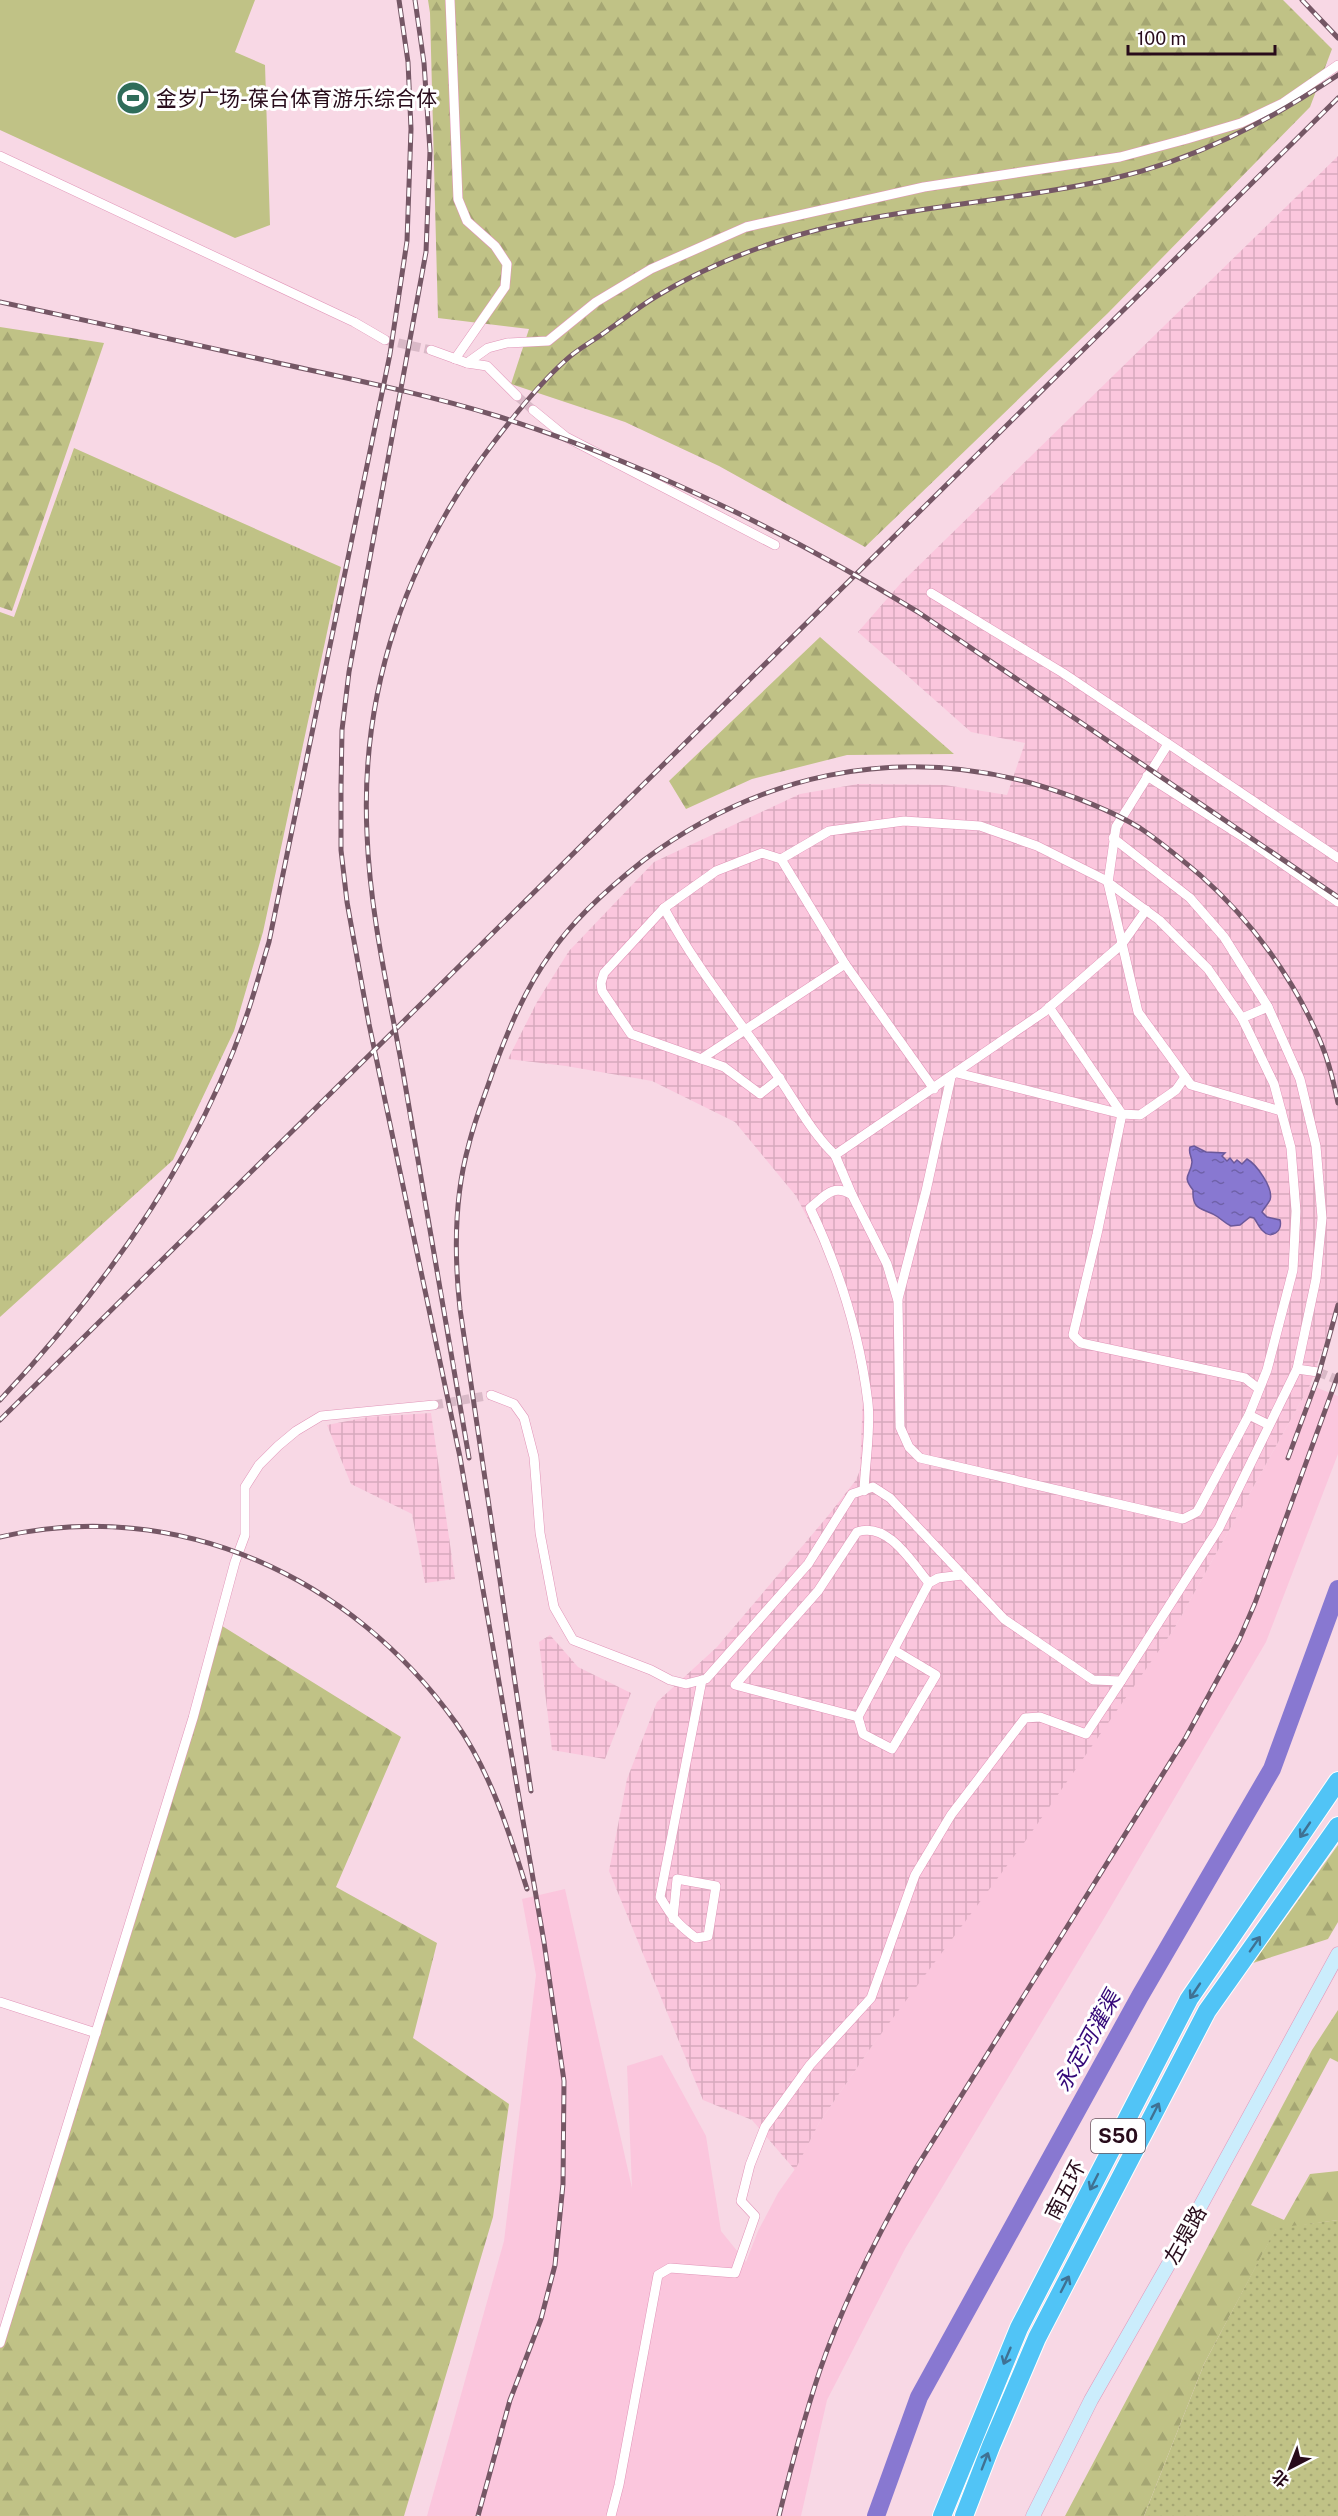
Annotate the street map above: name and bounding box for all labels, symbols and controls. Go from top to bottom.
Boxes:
scale bar [1128,18,1275,56]
text: 100 m [1137,28,1186,49]
sports icon: 金岁广场-葆台体育游乐综合体 [115,80,151,116]
place label: 金岁广场-葆台体育游乐综合体 [156,86,437,111]
one-way arrow [1299,1821,1311,1837]
one-way arrow [1249,1936,1261,1952]
one-way arrow [1189,1982,1201,1998]
water label: 永定河灌渠 [1049,1984,1126,2095]
one-way arrow [1150,2102,1162,2120]
road number: S50 [1091,2119,1145,2153]
street label: 南五环 [1040,2156,1090,2224]
one-way arrow [1088,2172,1100,2190]
street label: 左堤路 [1159,2201,1211,2269]
one-way arrow [1060,2275,1072,2293]
one-way arrow [1001,2346,1012,2365]
north arrow [1260,2438,1320,2498]
one-way arrow [980,2452,991,2471]
text: 北 [1268,2466,1293,2491]

